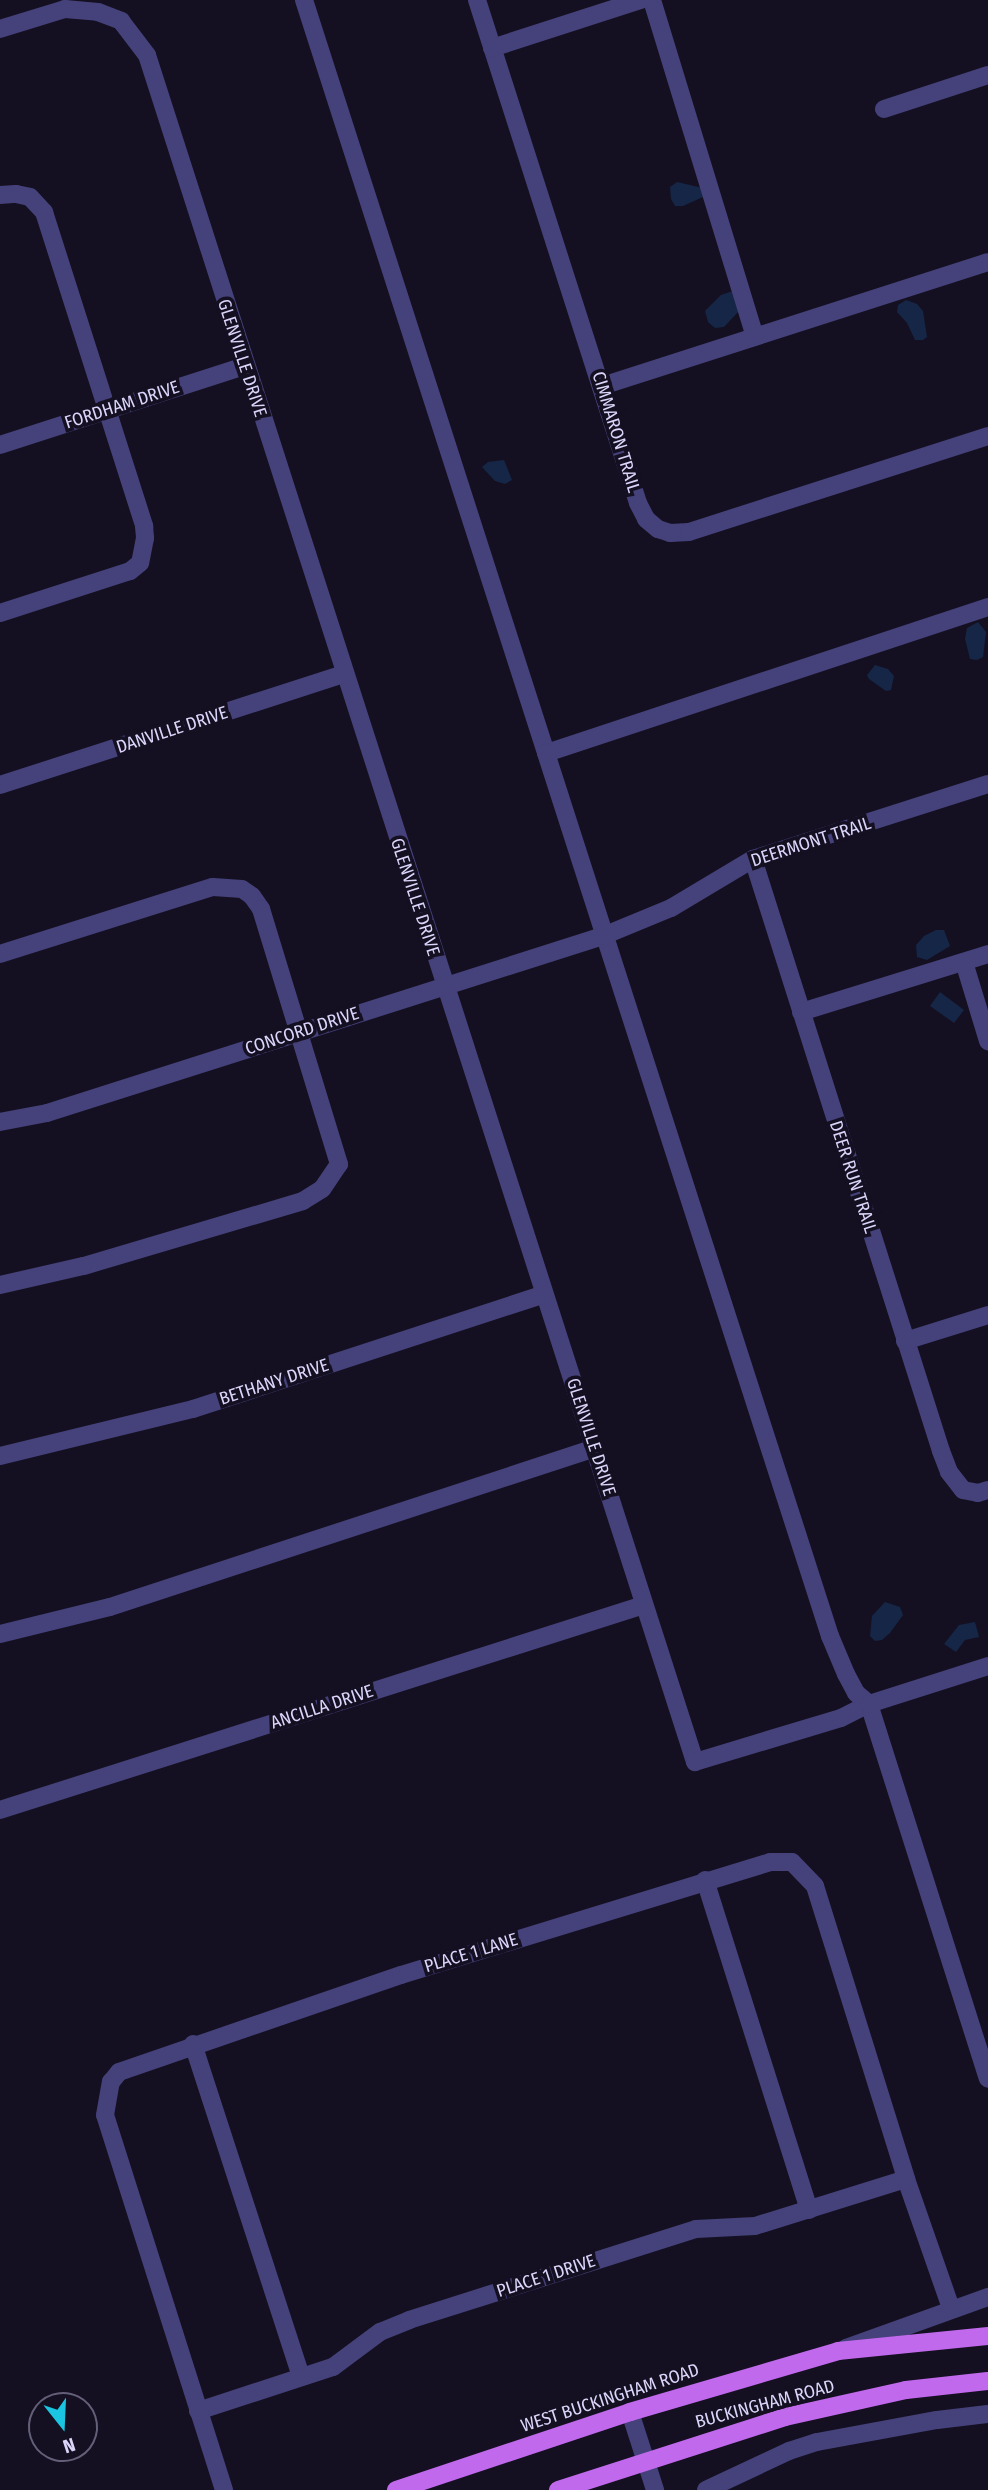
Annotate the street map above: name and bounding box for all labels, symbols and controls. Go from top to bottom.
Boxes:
street label: GLENVILLE DRIVE [213,296,271,420]
street label: CIMMARON TRAIL [587,369,645,495]
street label: FORDHAM DRIVE [62,376,182,434]
street label: DANVILLE DRIVE [114,702,230,758]
street label: DEERMONT TRAIL [748,812,874,872]
street label: GLENVILLE DRIVE [386,835,444,959]
street label: CONCORD DRIVE [242,1002,362,1060]
street label: DEER RUN TRAIL [825,1118,881,1236]
street label: BETHANY DRIVE [217,1354,331,1410]
street label: GLENVILLE DRIVE [562,1375,620,1499]
street label: ANCILLA DRIVE [268,1680,376,1734]
street label: PLACE 1 LANE [422,1929,520,1977]
street label: PLACE 1 DRIVE [494,2250,598,2302]
street label: WEST BUCKINGHAM ROAD [518,2359,702,2437]
street label: BUCKINGHAM ROAD [693,2375,837,2433]
north arrow [28,2392,98,2462]
text: N [60,2433,78,2458]

